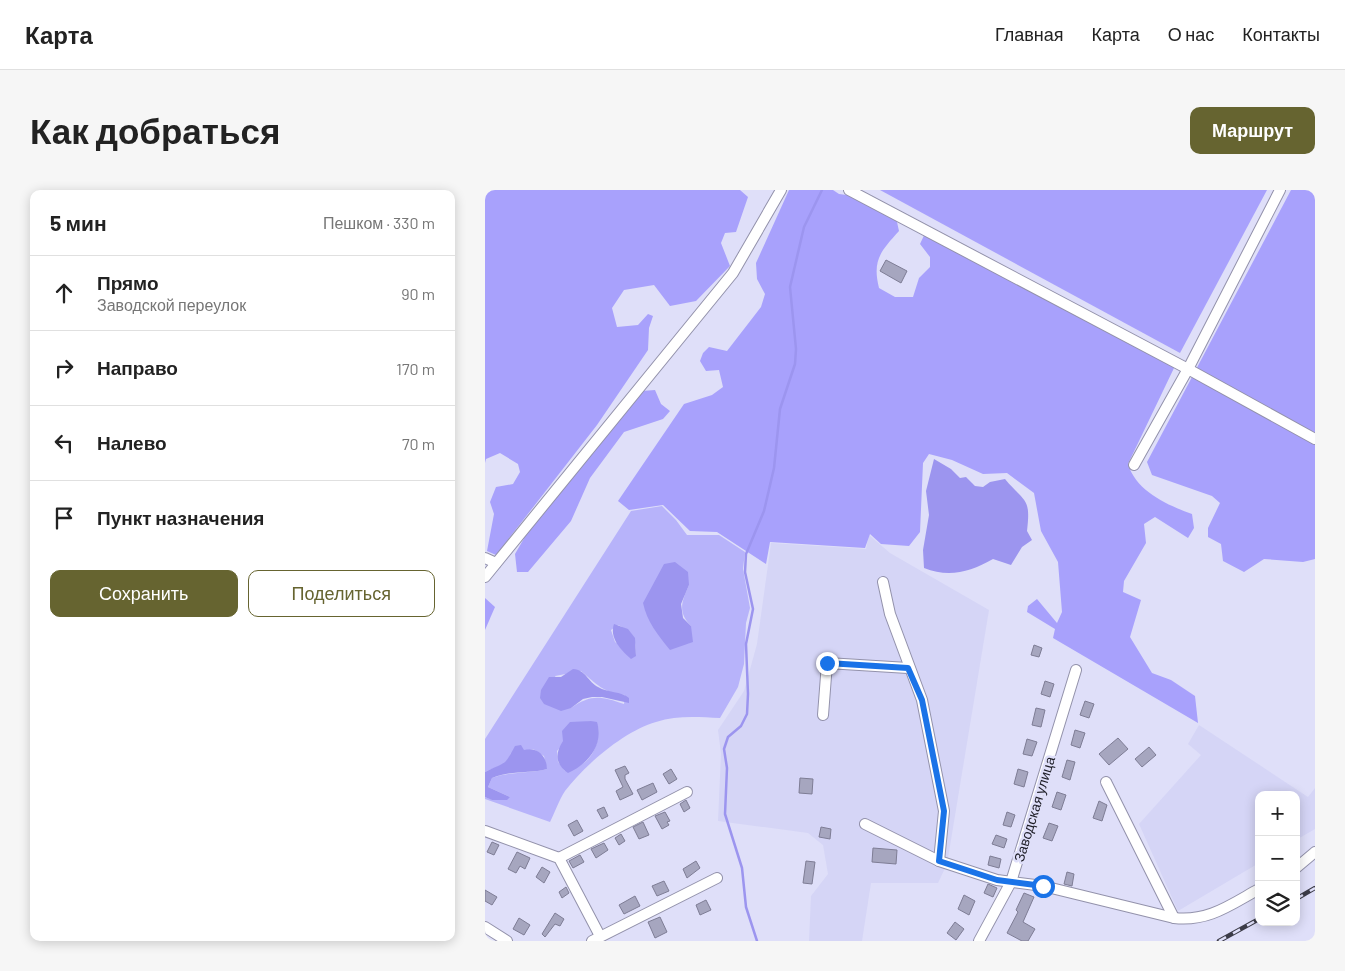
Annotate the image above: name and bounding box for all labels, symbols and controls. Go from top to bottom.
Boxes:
text: Карта [25,20,93,49]
text: Главная [995,23,1064,45]
text: Карта [1092,23,1140,45]
text: О нас [1168,23,1214,45]
text: Контакты [1242,23,1320,45]
button: Маршрут [1190,107,1315,154]
text: Как добраться [30,109,280,151]
text: 5 мин [50,210,107,235]
text: Пешком · 330 m [323,213,435,232]
text: Прямо [97,271,159,294]
icon: ahead [50,279,78,307]
text: 90 m [401,284,435,303]
text: Заводской переулок [97,295,246,314]
icon: right [50,354,78,382]
text: Направо [97,356,178,379]
text: 170 m [396,359,435,378]
icon: left [50,429,78,457]
text: Налево [97,431,167,454]
text: 70 m [402,434,435,453]
icon: arrive [50,504,78,532]
text: Пункт назначения [97,506,264,529]
button: Сохранить [50,570,238,617]
button: Поделиться [248,570,435,617]
route end [816,652,839,675]
street label: Заводская улица [1010,754,1058,864]
map controls [1255,791,1300,926]
button: + [1255,791,1300,836]
button: − [1255,836,1300,881]
route start [1032,875,1055,898]
button: layers [1255,881,1300,926]

